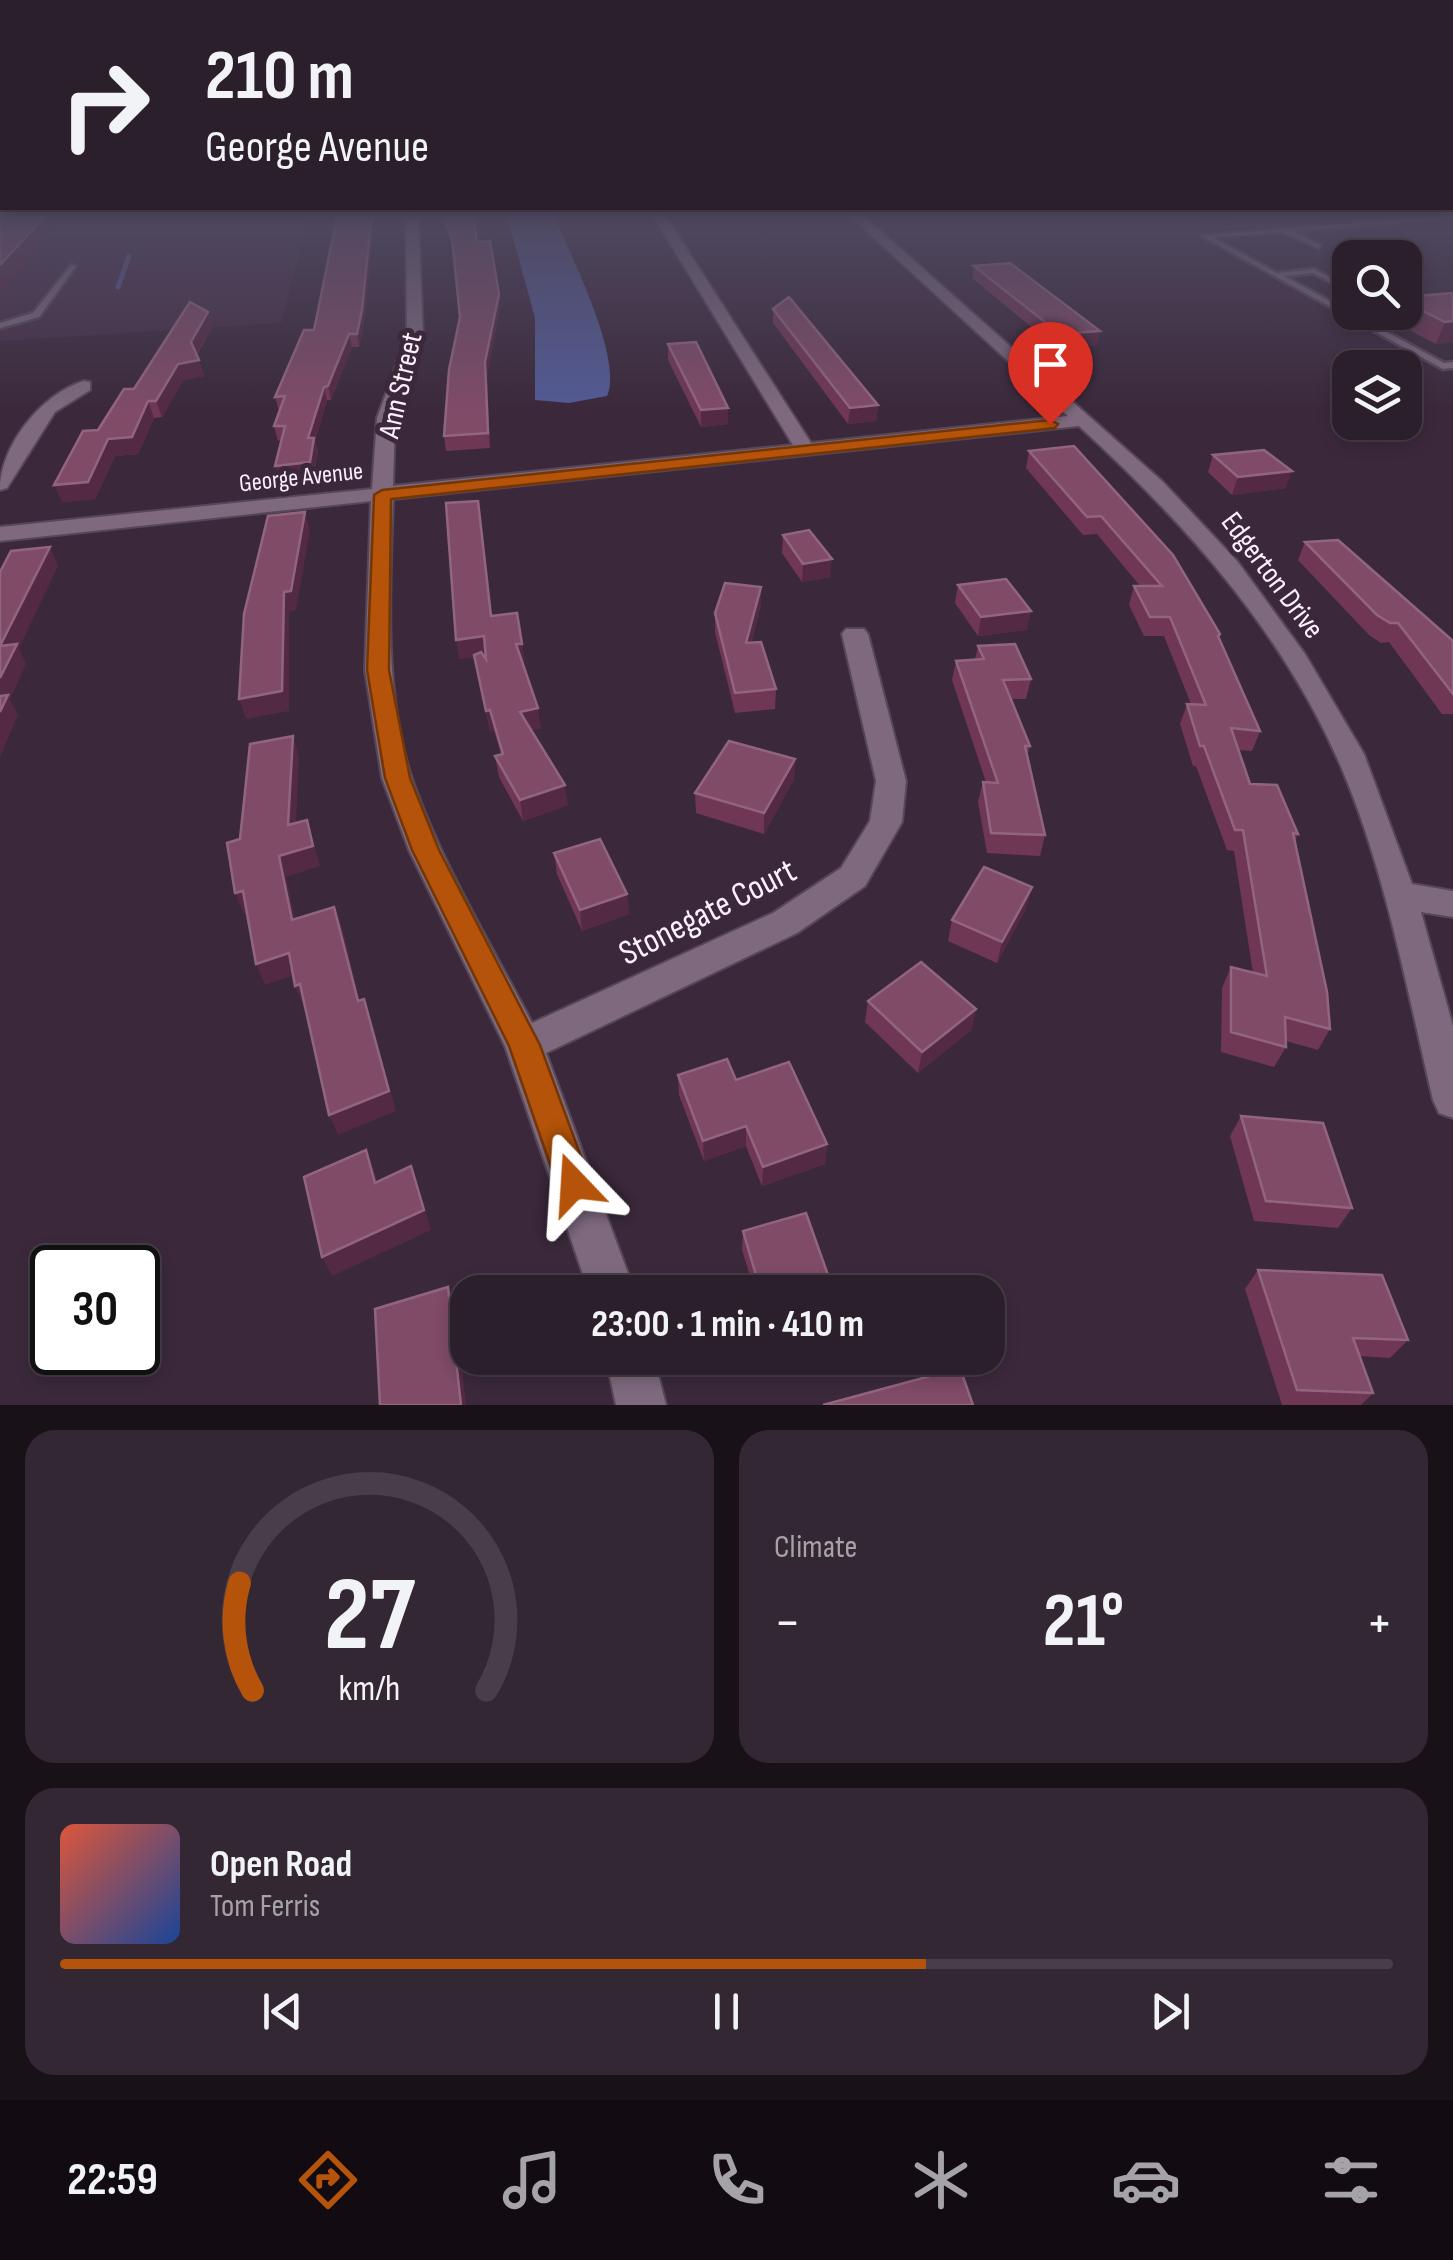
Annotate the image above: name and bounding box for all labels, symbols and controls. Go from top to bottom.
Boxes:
text: 210 m [205,35,354,119]
icon: right [40,40,170,170]
text: George Avenue [205,120,429,175]
map controls [1332,240,1422,440]
button: search [1332,240,1422,330]
pin [1008,322,1093,425]
street label: Ann Street [371,329,431,442]
icon: arrive [1023,337,1078,392]
button: layers [1332,350,1422,440]
street label: George Avenue [238,456,365,499]
street label: Edgerton Drive [1213,505,1331,646]
street label: Stonegate Court [612,849,803,975]
position arrow [522,1132,626,1236]
speed limit sign: 30 [30,1245,160,1375]
text: 23:00 · 1 min · 410 m [591,1302,864,1347]
text: Climate [774,1528,857,1567]
text: 27 [324,1554,416,1679]
text: 21° [1043,1577,1124,1668]
text: − [774,1590,801,1657]
text: + [1366,1590,1393,1657]
text: km/h [339,1668,400,1711]
text: Open Road [210,1842,352,1887]
text: Tom Ferris [210,1887,320,1926]
icon: previous [255,1984,310,2039]
icon: pause [699,1984,754,2039]
icon: next [1143,1984,1198,2039]
icon: directions [293,2145,363,2215]
icon: music [497,2145,567,2215]
icon: phone [702,2145,772,2215]
icon: climate [906,2145,976,2215]
icon: car [1111,2145,1181,2215]
icon: filters [1316,2145,1386,2215]
text: 22:59 [67,2153,158,2208]

